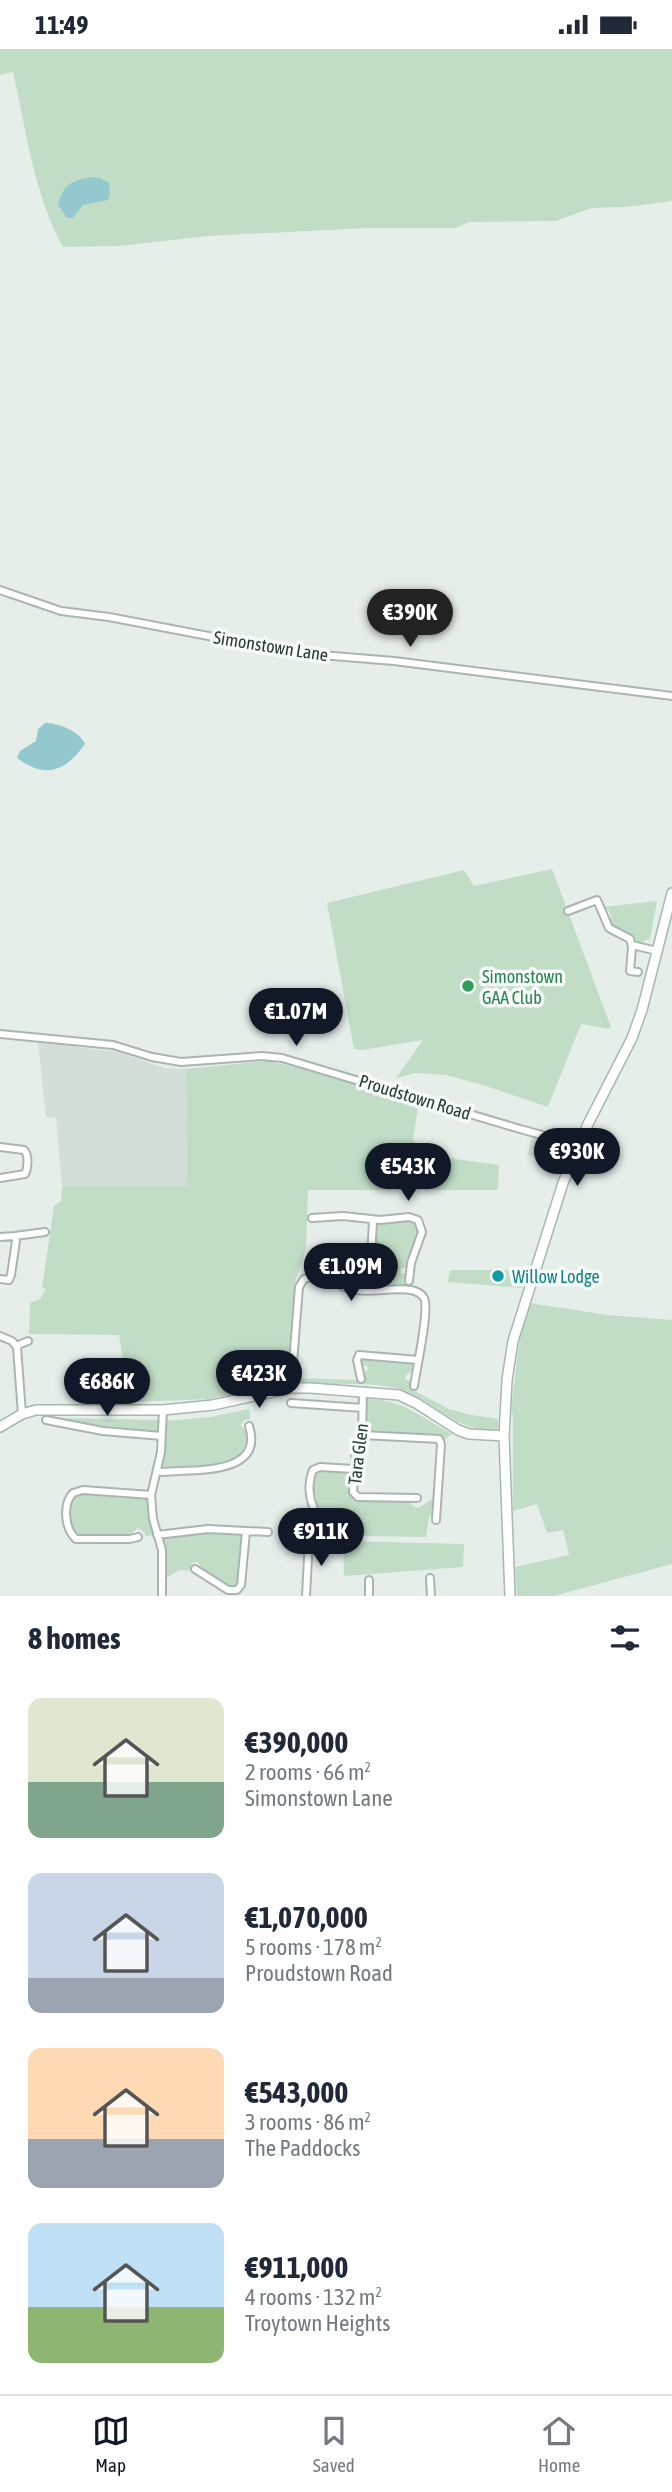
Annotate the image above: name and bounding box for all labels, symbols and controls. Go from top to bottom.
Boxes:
text: 11:49 [35,10,89,40]
pin: €390K [361,589,459,649]
text: €390K [383,599,437,625]
street label: Simonstown Lane [212,627,330,665]
place label: Simonstown GAA Club [482,966,563,1008]
marker: Simonstown GAA Club [460,978,476,994]
pin: €1.07M [239,989,353,1048]
text: €1.07M [265,998,327,1024]
street label: Proudstown Road [357,1070,473,1124]
pin: €930K [528,1129,626,1188]
text: €930K [550,1138,604,1164]
pin: €543K [359,1143,457,1203]
text: €543K [381,1153,435,1179]
pin: €1.09M [294,1243,408,1303]
text: €1.09M [320,1253,382,1279]
place label: Willow Lodge [512,1266,600,1287]
marker: Willow Lodge [490,1268,506,1284]
pin: €423K [210,1351,308,1410]
pin: €686K [58,1359,156,1418]
text: €423K [232,1360,286,1386]
text: €686K [80,1368,134,1394]
street label: Tara Glen [344,1422,372,1486]
pin: €911K [272,1509,370,1568]
text: €911K [294,1518,348,1544]
icon: filters [606,1619,644,1657]
text: 8 homes [28,1621,121,1655]
text: €390,000 [245,1725,348,1759]
icon: home [84,1726,168,1810]
text: 2 rooms · 66 m² [245,1759,371,1785]
text: Simonstown Lane [245,1785,393,1811]
text: €1,070,000 [245,1900,368,1934]
icon: home [84,1901,168,1985]
text: 5 rooms · 178 m² [245,1934,382,1960]
text: Proudstown Road [245,1960,393,1986]
text: €543,000 [245,2075,348,2109]
icon: home [84,2076,168,2160]
text: 3 rooms · 86 m² [245,2109,371,2135]
text: The Paddocks [245,2135,360,2161]
text: €911,000 [245,2250,348,2284]
icon: home [84,2251,168,2335]
text: 4 rooms · 132 m² [245,2284,382,2310]
text: Troytown Heights [245,2310,390,2336]
tab: Map [92,2412,130,2476]
tab: Saved [313,2412,355,2476]
tab: Home [538,2412,580,2476]

